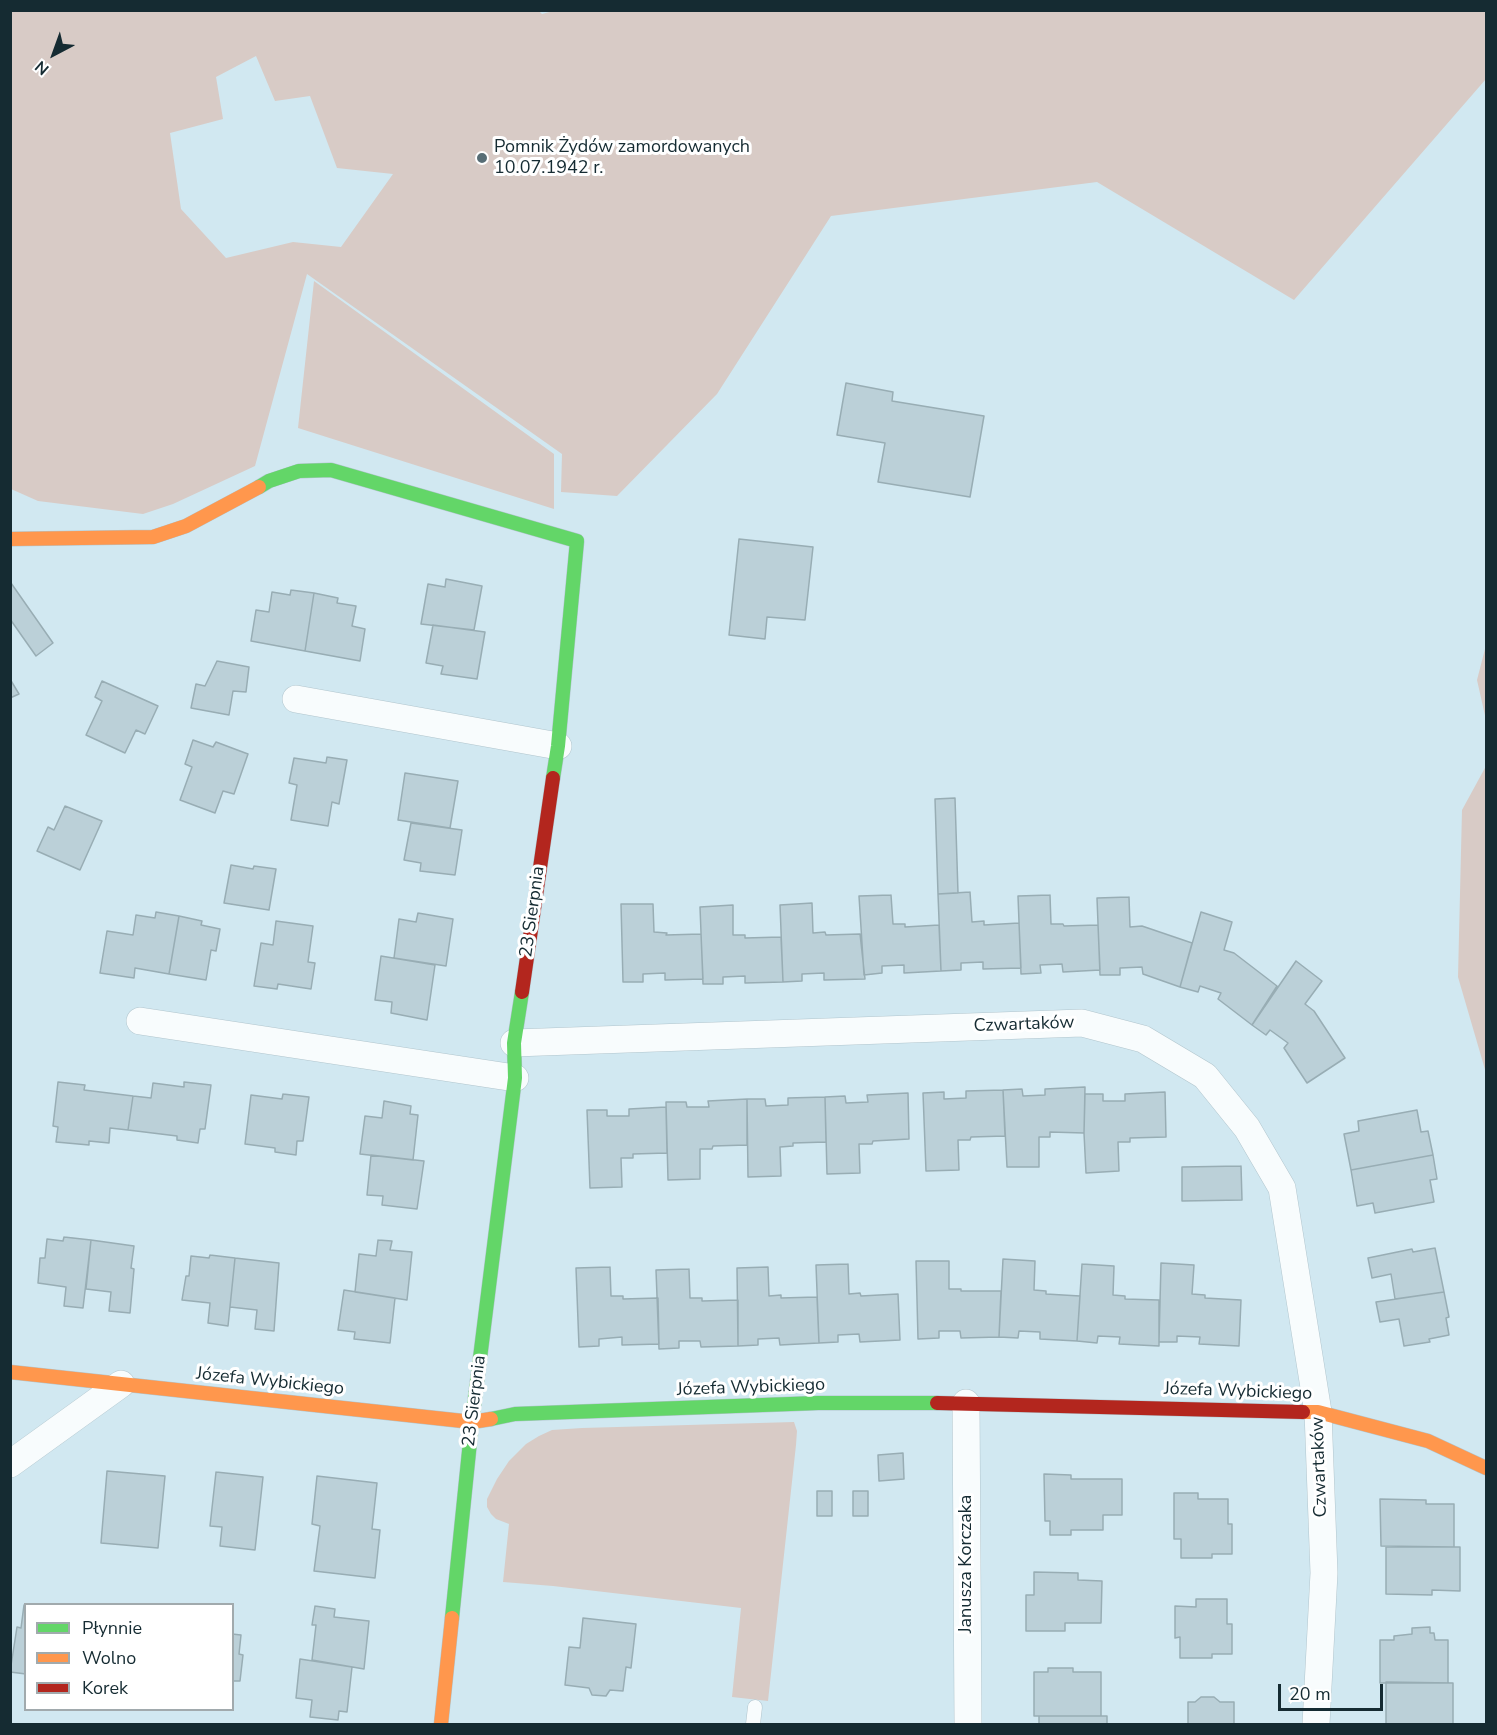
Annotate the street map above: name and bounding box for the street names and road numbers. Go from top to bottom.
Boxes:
street label: 23 Sierpnia [516,865,550,959]
street label: Czwartaków [973,1012,1075,1038]
street label: 23 Sierpnia [459,1354,491,1448]
street label: Józefa Wybickiego [195,1364,345,1400]
street label: Józefa Wybickiego [676,1375,826,1401]
street label: Józefa Wybickiego [1163,1379,1313,1405]
street label: Czwartaków [1307,1416,1333,1518]
street label: Janusza Korczaka [956,1495,978,1633]

